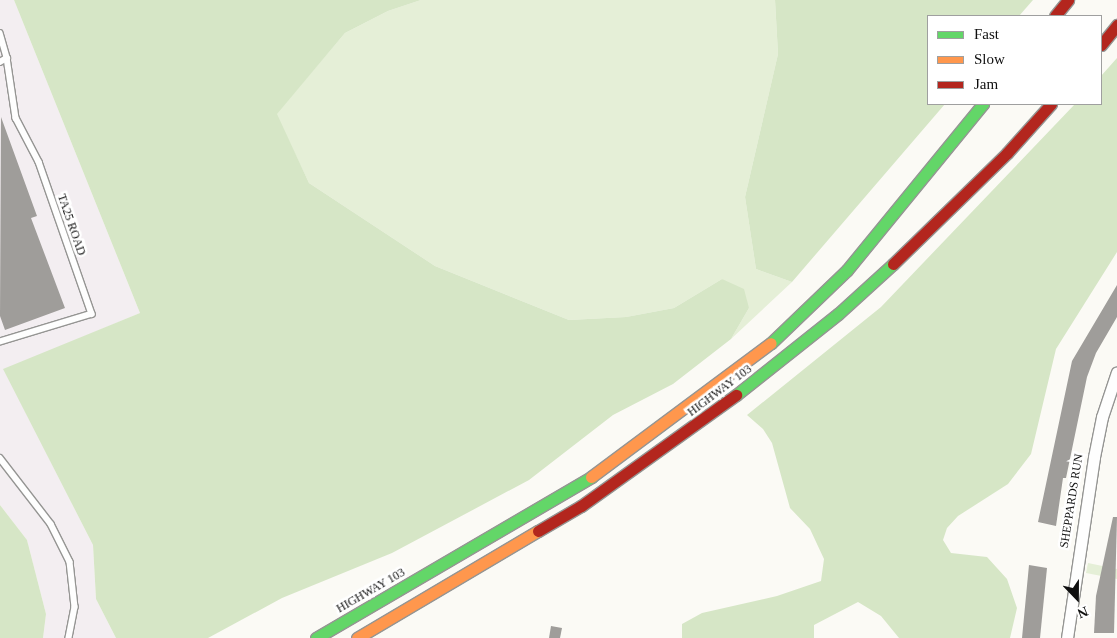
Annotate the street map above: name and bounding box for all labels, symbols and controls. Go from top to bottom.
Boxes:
legend [927,15,1102,105]
text: Fast [974,26,999,42]
text: Slow [974,51,1005,67]
text: Jam [974,76,998,92]
street label: TA25 ROAD [54,192,88,258]
street label: HIGHWAY 103 [685,362,755,420]
street label: SHEPPARDS RUN [1057,453,1087,549]
street label: HIGHWAY 103 [334,565,408,617]
north arrow [1052,573,1102,623]
text: N [1075,604,1090,621]

